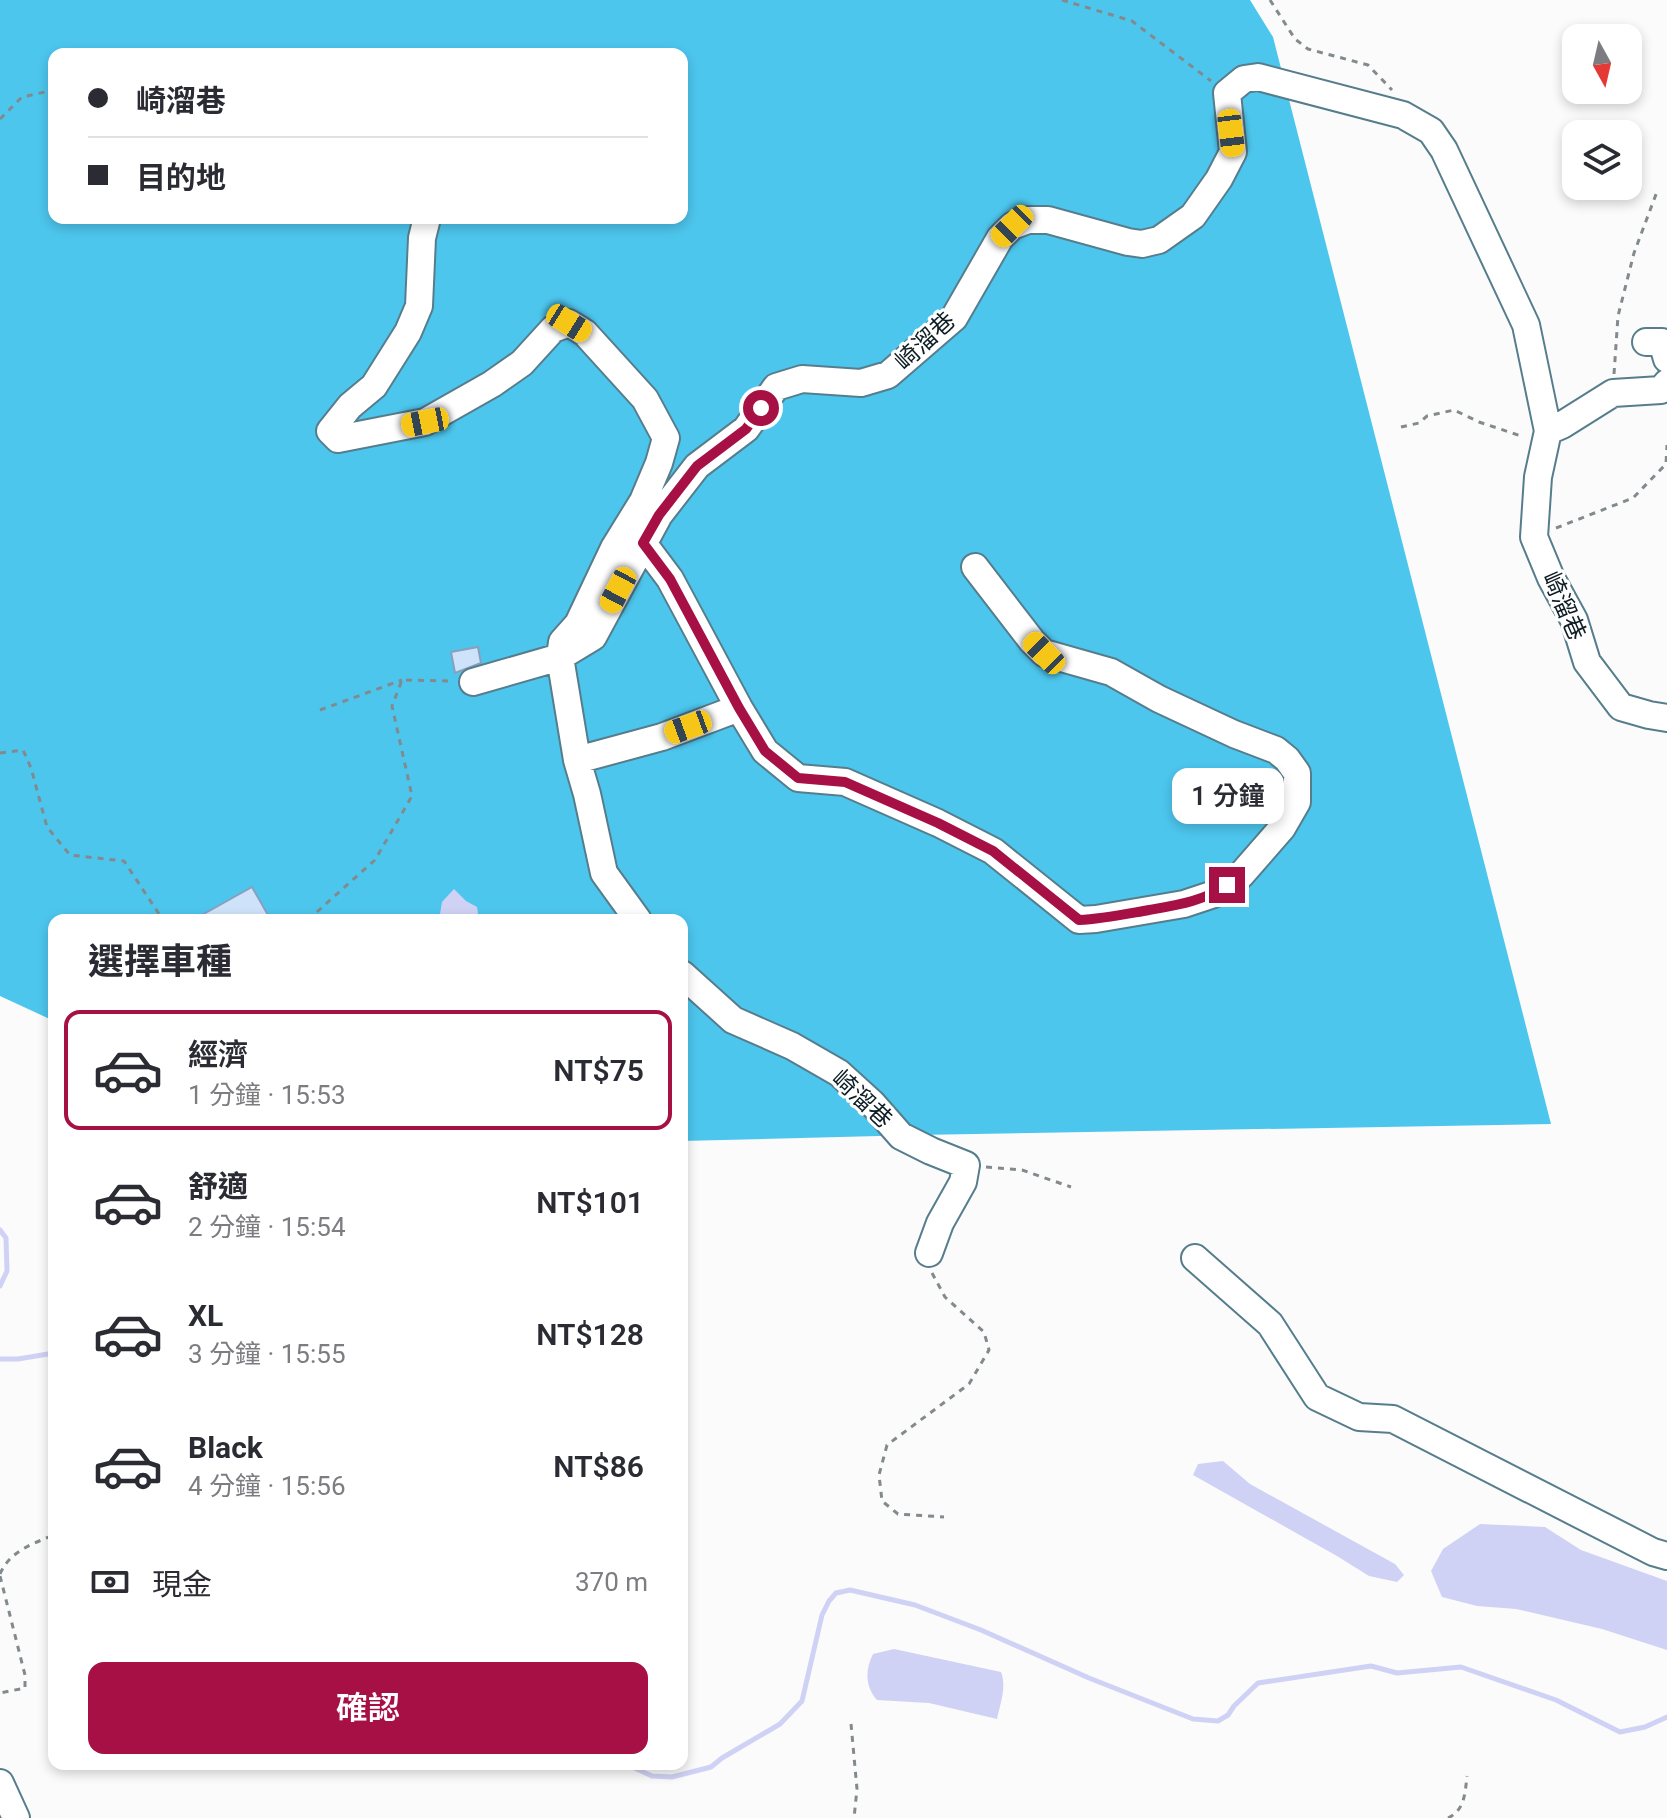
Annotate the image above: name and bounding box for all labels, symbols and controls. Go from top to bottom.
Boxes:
north arrow [1562,24,1642,104]
map controls [1562,24,1642,200]
text: 崎溜巷 [136,83,226,118]
car [1216,108,1246,158]
button: layers [1562,120,1642,200]
text: 目的地 [136,160,226,195]
car [987,201,1037,251]
car [542,300,596,346]
street label: 崎溜巷 [889,306,961,376]
route start [743,390,779,426]
car [399,406,451,438]
car [596,563,640,617]
street label: 崎溜巷 [1537,567,1591,645]
car [1019,628,1069,678]
car [661,708,715,746]
callout: 1 分鐘 [1171,769,1283,825]
text: 1 分鐘 [1191,781,1265,811]
route end [1209,867,1245,903]
text: 選擇車種 [88,941,232,983]
icon: car [92,1034,164,1106]
text: 經濟 [188,1037,248,1072]
text: NT$75 [553,1053,644,1088]
street label: 崎溜巷 [826,1064,898,1134]
text: 1 分鐘 · 15:53 [188,1080,346,1110]
icon: car [92,1166,164,1238]
text: 舒適 [188,1169,248,1204]
text: NT$101 [536,1185,644,1220]
text: 2 分鐘 · 15:54 [188,1212,346,1242]
icon: car [92,1298,164,1370]
text: XL [188,1298,223,1333]
text: NT$128 [536,1317,644,1352]
text: 3 分鐘 · 15:55 [188,1339,346,1369]
icon: car [92,1430,164,1502]
text: Black [188,1430,263,1465]
text: NT$86 [553,1449,644,1484]
text: 4 分鐘 · 15:56 [188,1471,346,1501]
icon: cash [88,1560,132,1604]
text: 現金 [152,1567,212,1602]
text: 370 m [575,1567,648,1597]
button: 確認 [88,1662,648,1754]

